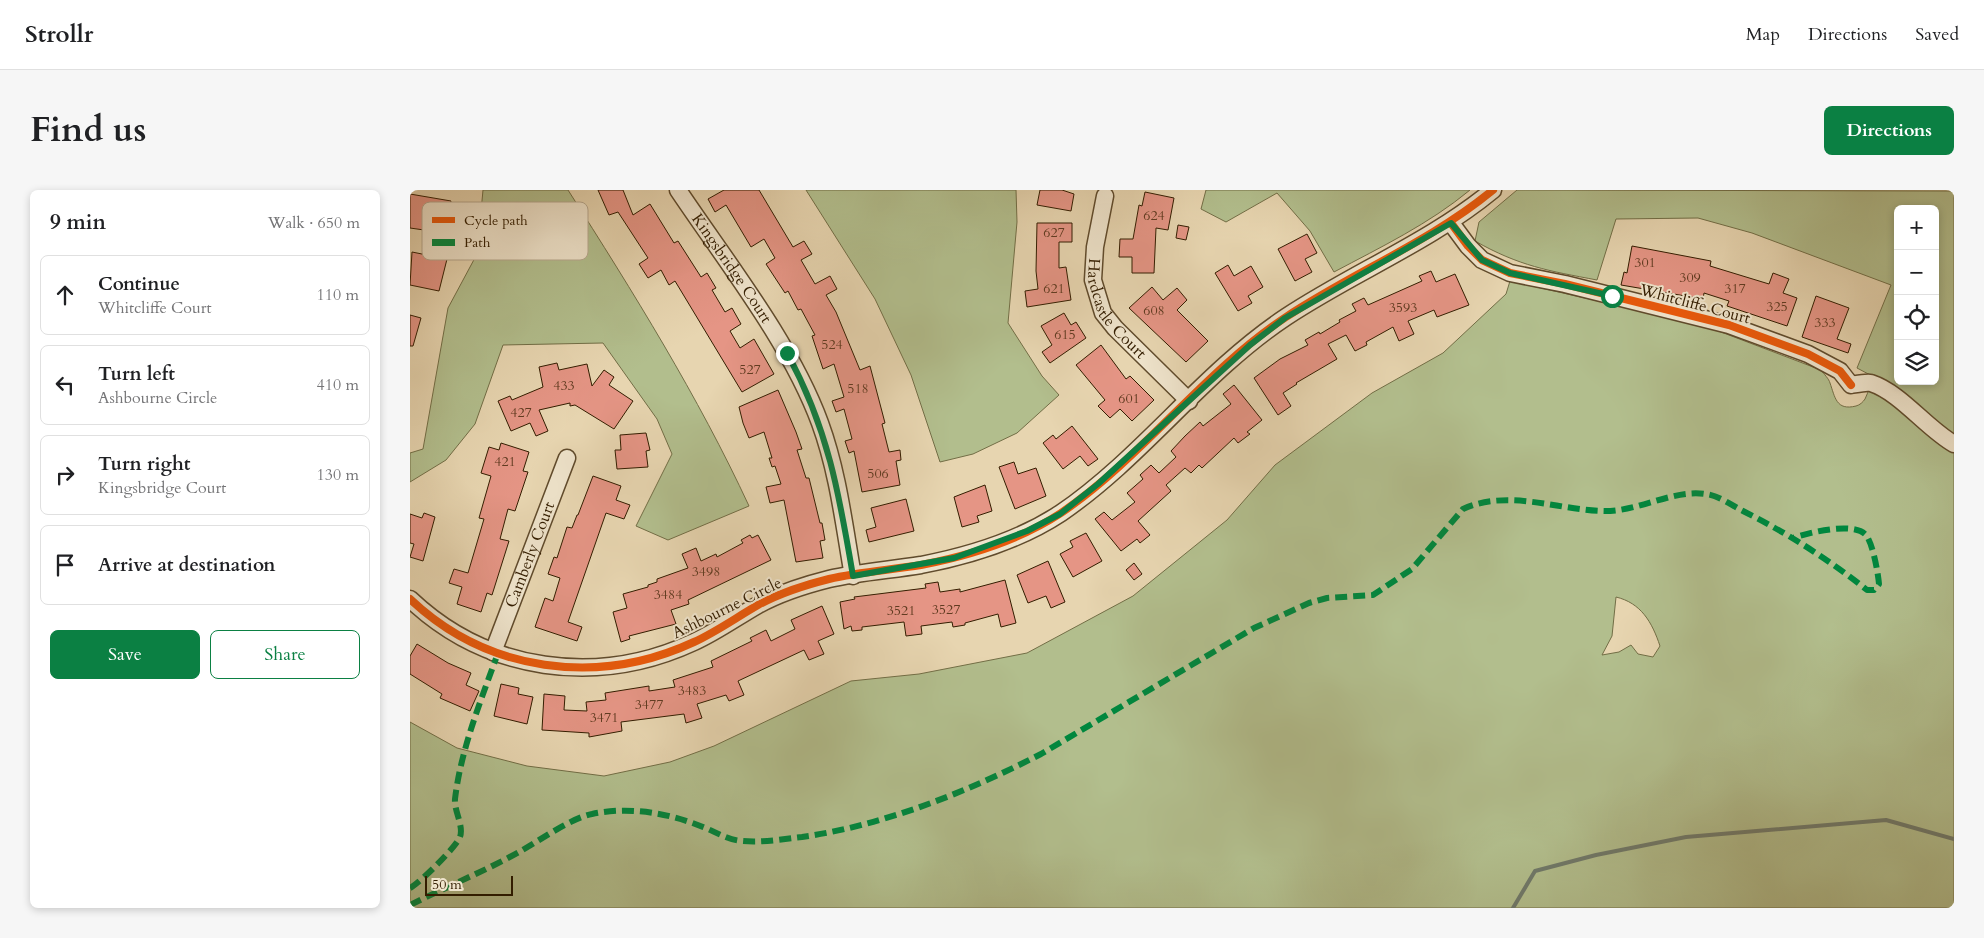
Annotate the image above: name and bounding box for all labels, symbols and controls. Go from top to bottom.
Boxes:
text: Strollr [25,18,93,51]
text: Map [1746,22,1780,47]
text: Directions [1808,22,1887,47]
text: Saved [1915,22,1959,47]
text: Find us [30,106,146,154]
button: Directions [1824,106,1954,155]
legend [422,202,588,260]
map controls [1894,205,1939,385]
button: + [1894,205,1939,250]
house number: 624 [1143,206,1165,225]
text: 9 min [50,208,106,237]
street label: Kingsbridge Court [686,209,777,327]
text: Cycle path [464,211,528,230]
text: Walk · 650 m [268,212,360,234]
house number: 627 [1043,223,1065,242]
text: Path [464,233,491,252]
button: − [1894,250,1939,295]
house number: 301 [1634,253,1656,272]
street label: Hardcastle Court [1082,258,1151,364]
house number: 309 [1679,268,1701,287]
text: Continue [98,271,180,297]
street label: Whitcliffe Court [1636,278,1753,329]
house number: 621 [1043,279,1065,298]
house number: 317 [1724,279,1746,298]
icon: ahead [51,281,79,309]
text: 110 m [317,284,359,306]
route start [1601,285,1624,308]
button: locate [1894,295,1939,340]
text: Whitcliffe Court [98,297,212,319]
house number: 325 [1766,297,1788,316]
house number: 3593 [1389,298,1417,317]
house number: 608 [1143,301,1165,320]
house number: 333 [1814,313,1836,332]
house number: 615 [1054,325,1076,344]
house number: 524 [821,335,843,354]
button: layers [1894,340,1939,385]
route end [776,342,799,365]
house number: 527 [739,360,761,379]
text: Turn left [98,361,175,387]
icon: left [51,371,79,399]
text: 410 m [317,374,359,396]
house number: 433 [553,376,575,395]
house number: 518 [847,379,869,398]
text: Ashbourne Circle [98,387,217,409]
house number: 601 [1118,389,1140,408]
house number: 427 [510,403,532,422]
text: Turn right [98,451,190,477]
house number: 421 [494,452,516,471]
icon: right [51,461,79,489]
text: 130 m [317,464,359,486]
house number: 506 [867,464,889,483]
text: Kingsbridge Court [98,477,226,499]
street label: Camberly Court [500,499,560,611]
icon: arrive [51,551,79,579]
text: Arrive at destination [98,552,275,578]
house number: 3498 [692,562,720,581]
street label: Ashbourne Circle [669,572,785,644]
house number: 3484 [654,585,682,604]
house number: 3527 [932,600,960,619]
house number: 3521 [887,601,915,620]
button: Save [50,630,200,679]
button: Share [210,630,360,679]
house number: 3483 [678,681,706,700]
house number: 3477 [635,695,663,714]
house number: 3471 [590,708,618,727]
scale bar [425,873,512,896]
text: 50 m [432,875,462,894]

